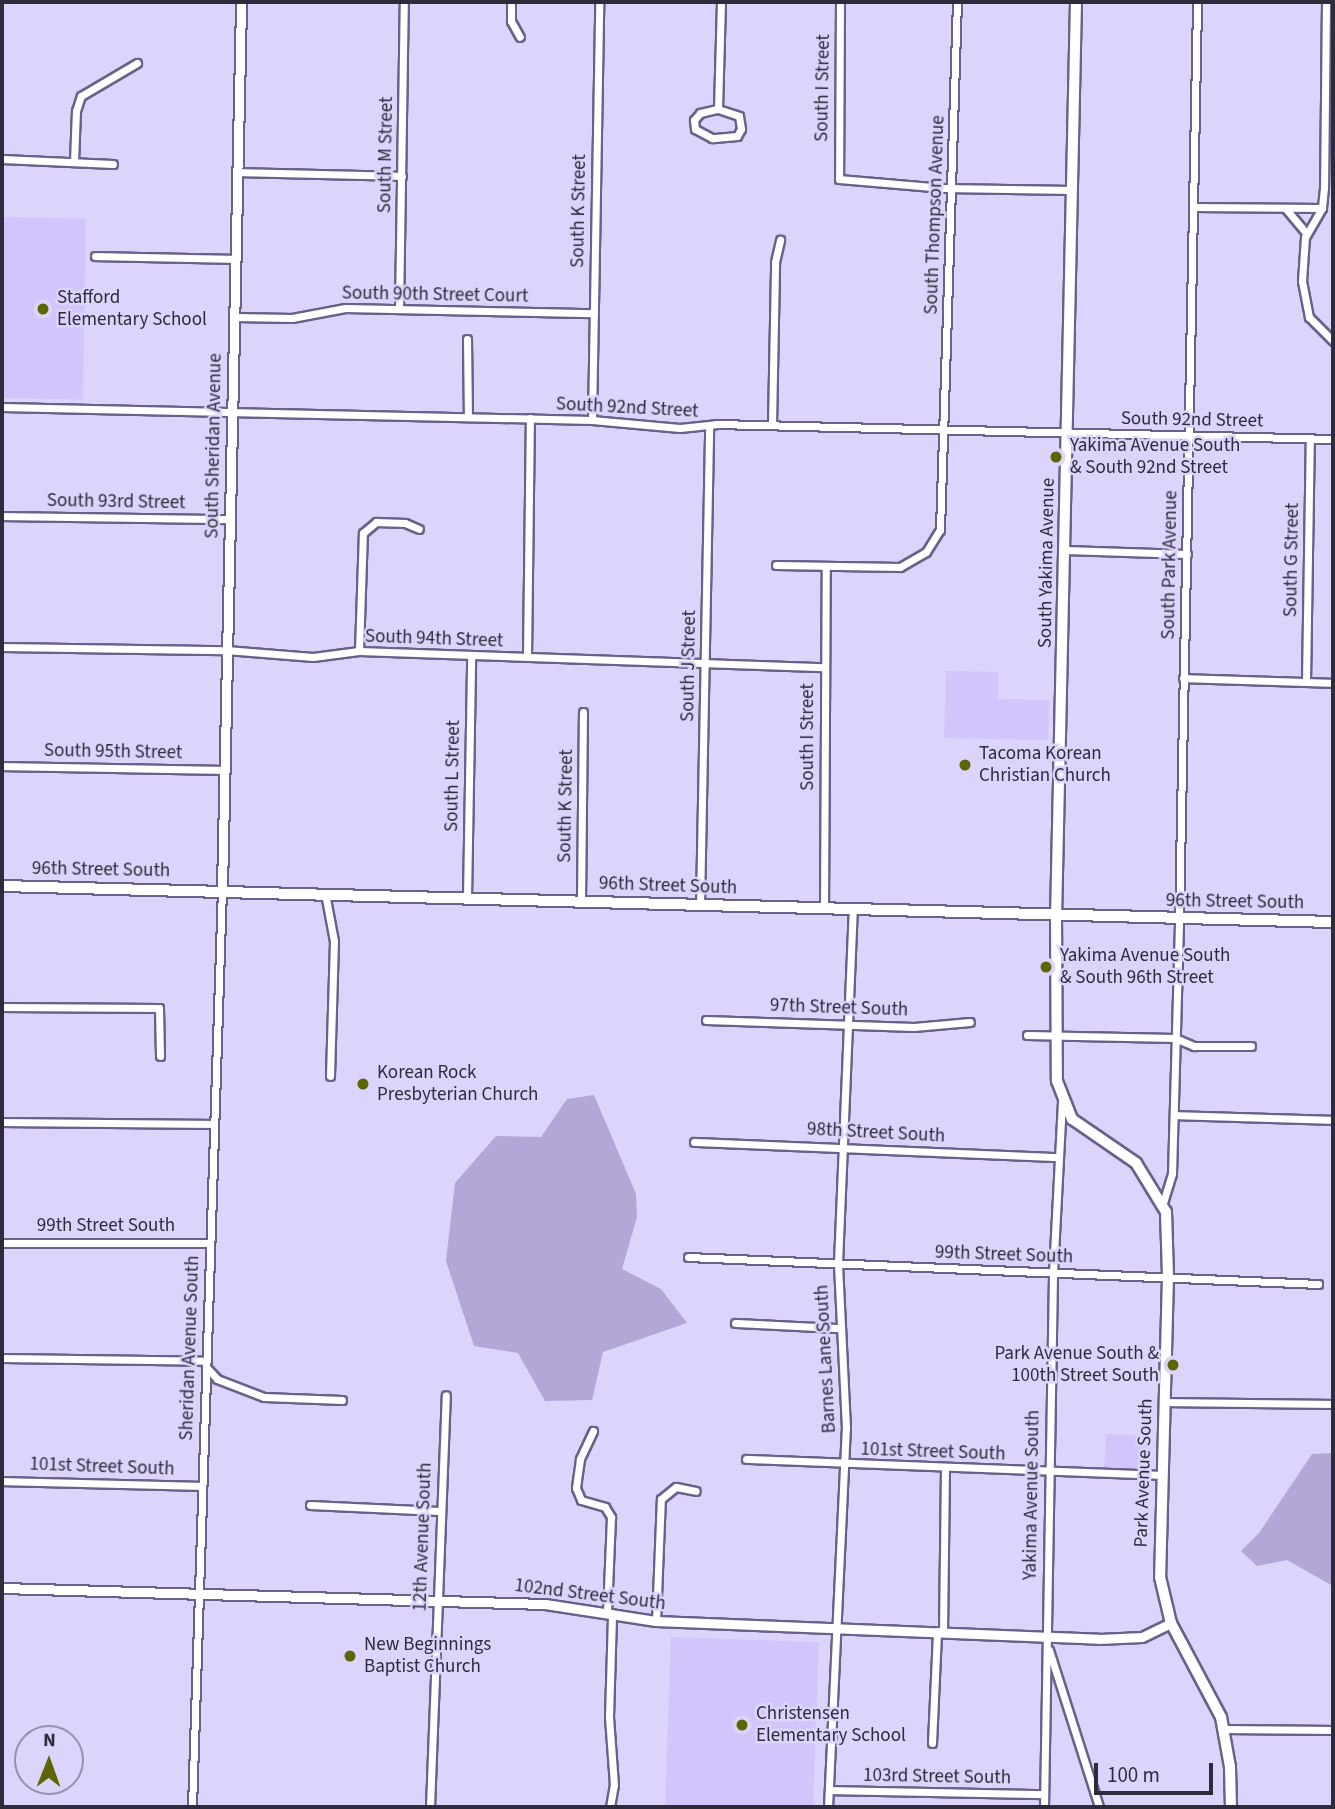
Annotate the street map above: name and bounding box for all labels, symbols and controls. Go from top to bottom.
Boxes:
street label: South I Street [811,34,835,142]
street label: South M Street [374,97,398,213]
street label: South Thompson Avenue [920,115,950,315]
street label: South K Street [567,154,591,268]
street label: South 90th Street Court [341,282,529,308]
place label: Stafford Elementary School [57,287,207,331]
marker: Stafford Elementary School [35,301,51,317]
street label: South Sheridan Avenue [201,353,227,539]
street label: South 92nd Street [555,393,699,423]
street label: South 92nd Street [1121,407,1263,433]
place label: Yakima Avenue South & South 92nd Street [1070,435,1240,479]
marker: Yakima Avenue South & South 92nd Street [1048,449,1064,465]
street label: South Yakima Avenue [1034,478,1060,648]
street label: South 93rd Street [47,489,185,515]
street label: South Park Avenue [1157,490,1183,640]
street label: South G Street [1280,503,1304,617]
street label: South J Street [677,610,701,722]
street label: South 94th Street [364,625,504,653]
street label: South I Street [797,683,819,791]
street label: South L Street [441,720,465,832]
street label: South 95th Street [44,739,182,765]
place label: Tacoma Korean Christian Church [979,743,1111,787]
street label: South K Street [554,749,578,863]
marker: Tacoma Korean Christian Church [957,757,973,773]
street label: 96th Street South [32,857,170,883]
street label: 96th Street South [598,872,738,900]
street label: 96th Street South [1166,889,1304,915]
place label: Yakima Avenue South & South 96th Street [1060,945,1230,989]
marker: Yakima Avenue South & South 96th Street [1038,959,1054,975]
street label: 97th Street South [769,994,909,1022]
place label: Korean Rock Presbyterian Church [377,1062,538,1106]
marker: Korean Rock Presbyterian Church [355,1076,371,1092]
street label: 98th Street South [806,1118,946,1148]
street label: 99th Street South [37,1215,175,1237]
street label: 99th Street South [934,1241,1074,1269]
street label: Sheridan Avenue South [175,1255,205,1441]
street label: Barnes Lane South [811,1284,841,1434]
place label: Park Avenue South & 100th Street South [994,1343,1159,1387]
marker: Park Avenue South & 100th Street South [1165,1357,1181,1373]
street label: Park Avenue South [1130,1398,1158,1548]
street label: Yakima Avenue South [1019,1410,1045,1580]
street label: 101st Street South [860,1438,1006,1466]
street label: 101st Street South [29,1453,175,1481]
street label: 12th Avenue South [409,1462,437,1612]
street label: 102nd Street South [513,1574,667,1616]
place label: New Beginnings Baptist Church [364,1634,491,1678]
marker: New Beginnings Baptist Church [342,1648,358,1664]
place label: Christensen Elementary School [756,1703,906,1747]
marker: Christensen Elementary School [734,1717,750,1733]
north arrow [14,1725,84,1795]
text: N [43,1727,56,1754]
scale bar [1097,1750,1216,1794]
text: 100 m [1107,1760,1160,1790]
street label: 103rd Street South [863,1764,1011,1790]

